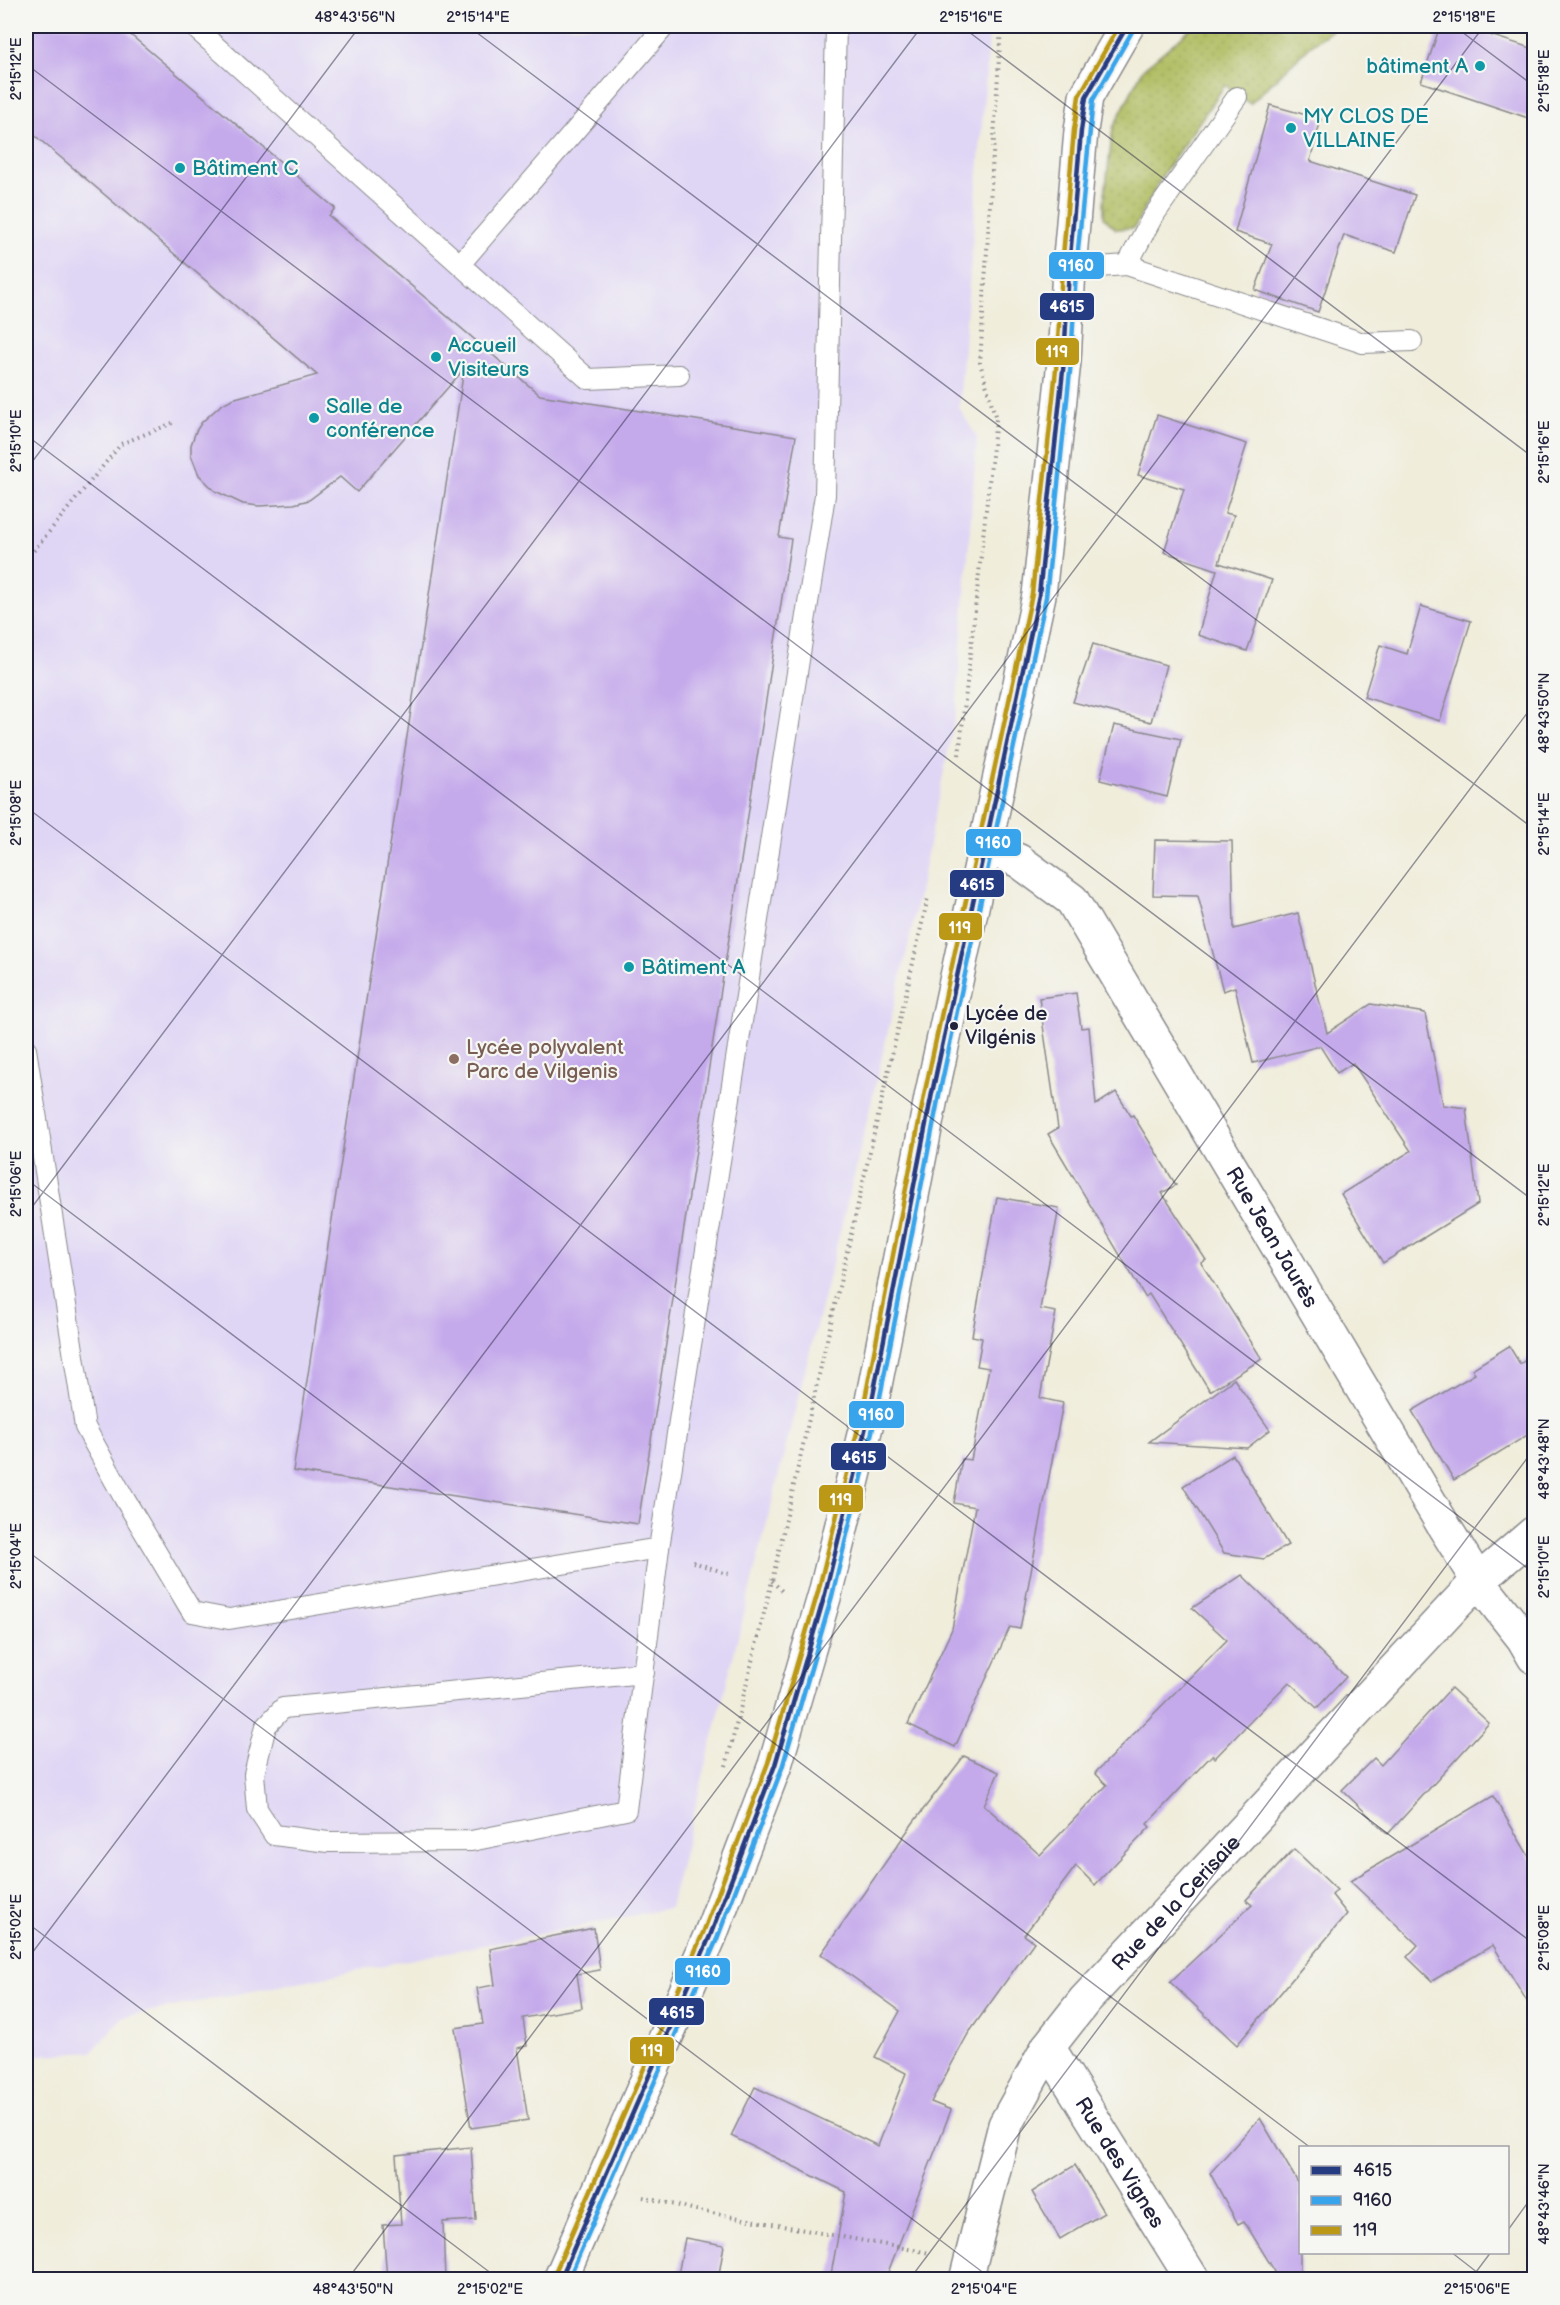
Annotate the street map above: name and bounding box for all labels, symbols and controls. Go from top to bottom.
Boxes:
text: 48°43'56"N [314,8,396,27]
text: 2°15'14"E [446,8,510,27]
text: 2°15'16"E [939,8,1003,27]
text: 2°15'18"E [1432,8,1496,27]
text: 2°15'12"E [7,37,26,101]
text: 2°15'18"E [1535,49,1554,113]
place label: bâtiment A [1366,54,1468,79]
marker: bâtiment A [1473,59,1487,73]
place label: MY CLOS DE VILLAINE [1303,104,1429,153]
marker: MY CLOS DE VILLAINE [1284,121,1298,135]
place label: Bâtiment C [192,156,298,181]
marker: Bâtiment C [173,161,187,175]
line badge: 9160 [1048,251,1105,280]
text: 9160 [1058,257,1094,276]
line badge: 4615 [1039,292,1095,321]
text: 4615 [1049,298,1085,317]
place label: Accueil Visiteurs [448,333,529,382]
line badge: 119 [1035,337,1080,366]
text: 119 [1046,343,1068,362]
marker: Accueil Visiteurs [429,350,443,364]
place label: Salle de conférence [326,394,435,443]
text: 2°15'10"E [7,409,26,473]
marker: Salle de conférence [307,411,321,425]
text: 2°15'16"E [1535,420,1554,484]
text: 48°43'50"N [1535,673,1554,753]
text: 2°15'08"E [7,780,26,846]
text: 2°15'14"E [1535,792,1554,856]
line badge: 9160 [965,828,1022,857]
text: 9160 [975,834,1011,853]
line badge: 4615 [949,869,1005,898]
text: 4615 [959,876,995,895]
line badge: 119 [938,912,983,941]
text: 119 [949,919,971,938]
place label: Bâtiment A [641,955,745,980]
marker: Bâtiment A [622,960,636,974]
place label: Lycée de Vilgénis [965,1002,1048,1050]
marker: Lycée de Vilgénis [948,1020,960,1032]
place label: Lycée polyvalent Parc de Vilgenis [466,1035,624,1084]
marker: Lycée polyvalent Parc de Vilgenis [447,1052,461,1066]
text: 2°15'06"E [7,1151,26,1217]
street label: Rue Jean Jaurès [1221,1162,1324,1312]
text: 2°15'12"E [1535,1163,1554,1227]
line badge: 9160 [848,1400,905,1429]
text: 9160 [858,1406,894,1425]
text: 48°43'48"N [1535,1418,1554,1500]
line badge: 4615 [830,1442,887,1471]
text: 4615 [841,1449,877,1468]
line badge: 119 [818,1484,864,1513]
text: 119 [830,1491,852,1510]
text: 2°15'04"E [7,1523,26,1589]
text: 2°15'10"E [1535,1535,1554,1599]
street label: Rue de la Cerisaie [1107,1830,1246,1976]
text: 2°15'02"E [7,1894,26,1960]
text: 2°15'08"E [1535,1905,1554,1971]
line badge: 9160 [674,1957,731,1986]
text: 9160 [685,1963,721,1982]
line badge: 4615 [648,1997,705,2026]
text: 4615 [659,2004,695,2023]
line badge: 119 [629,2036,675,2065]
text: 119 [641,2042,663,2061]
street label: Rue des Vignes [1070,2092,1170,2233]
legend [1299,2146,1509,2254]
text: 4615 [1353,2160,1392,2181]
text: 48°43'46"N [1535,2163,1554,2245]
text: 9160 [1353,2190,1392,2211]
text: 119 [1353,2220,1377,2241]
text: 48°43'50"N [313,2280,393,2299]
text: 2°15'02"E [457,2280,523,2299]
text: 2°15'04"E [951,2280,1017,2299]
text: 2°15'06"E [1444,2280,1510,2299]

